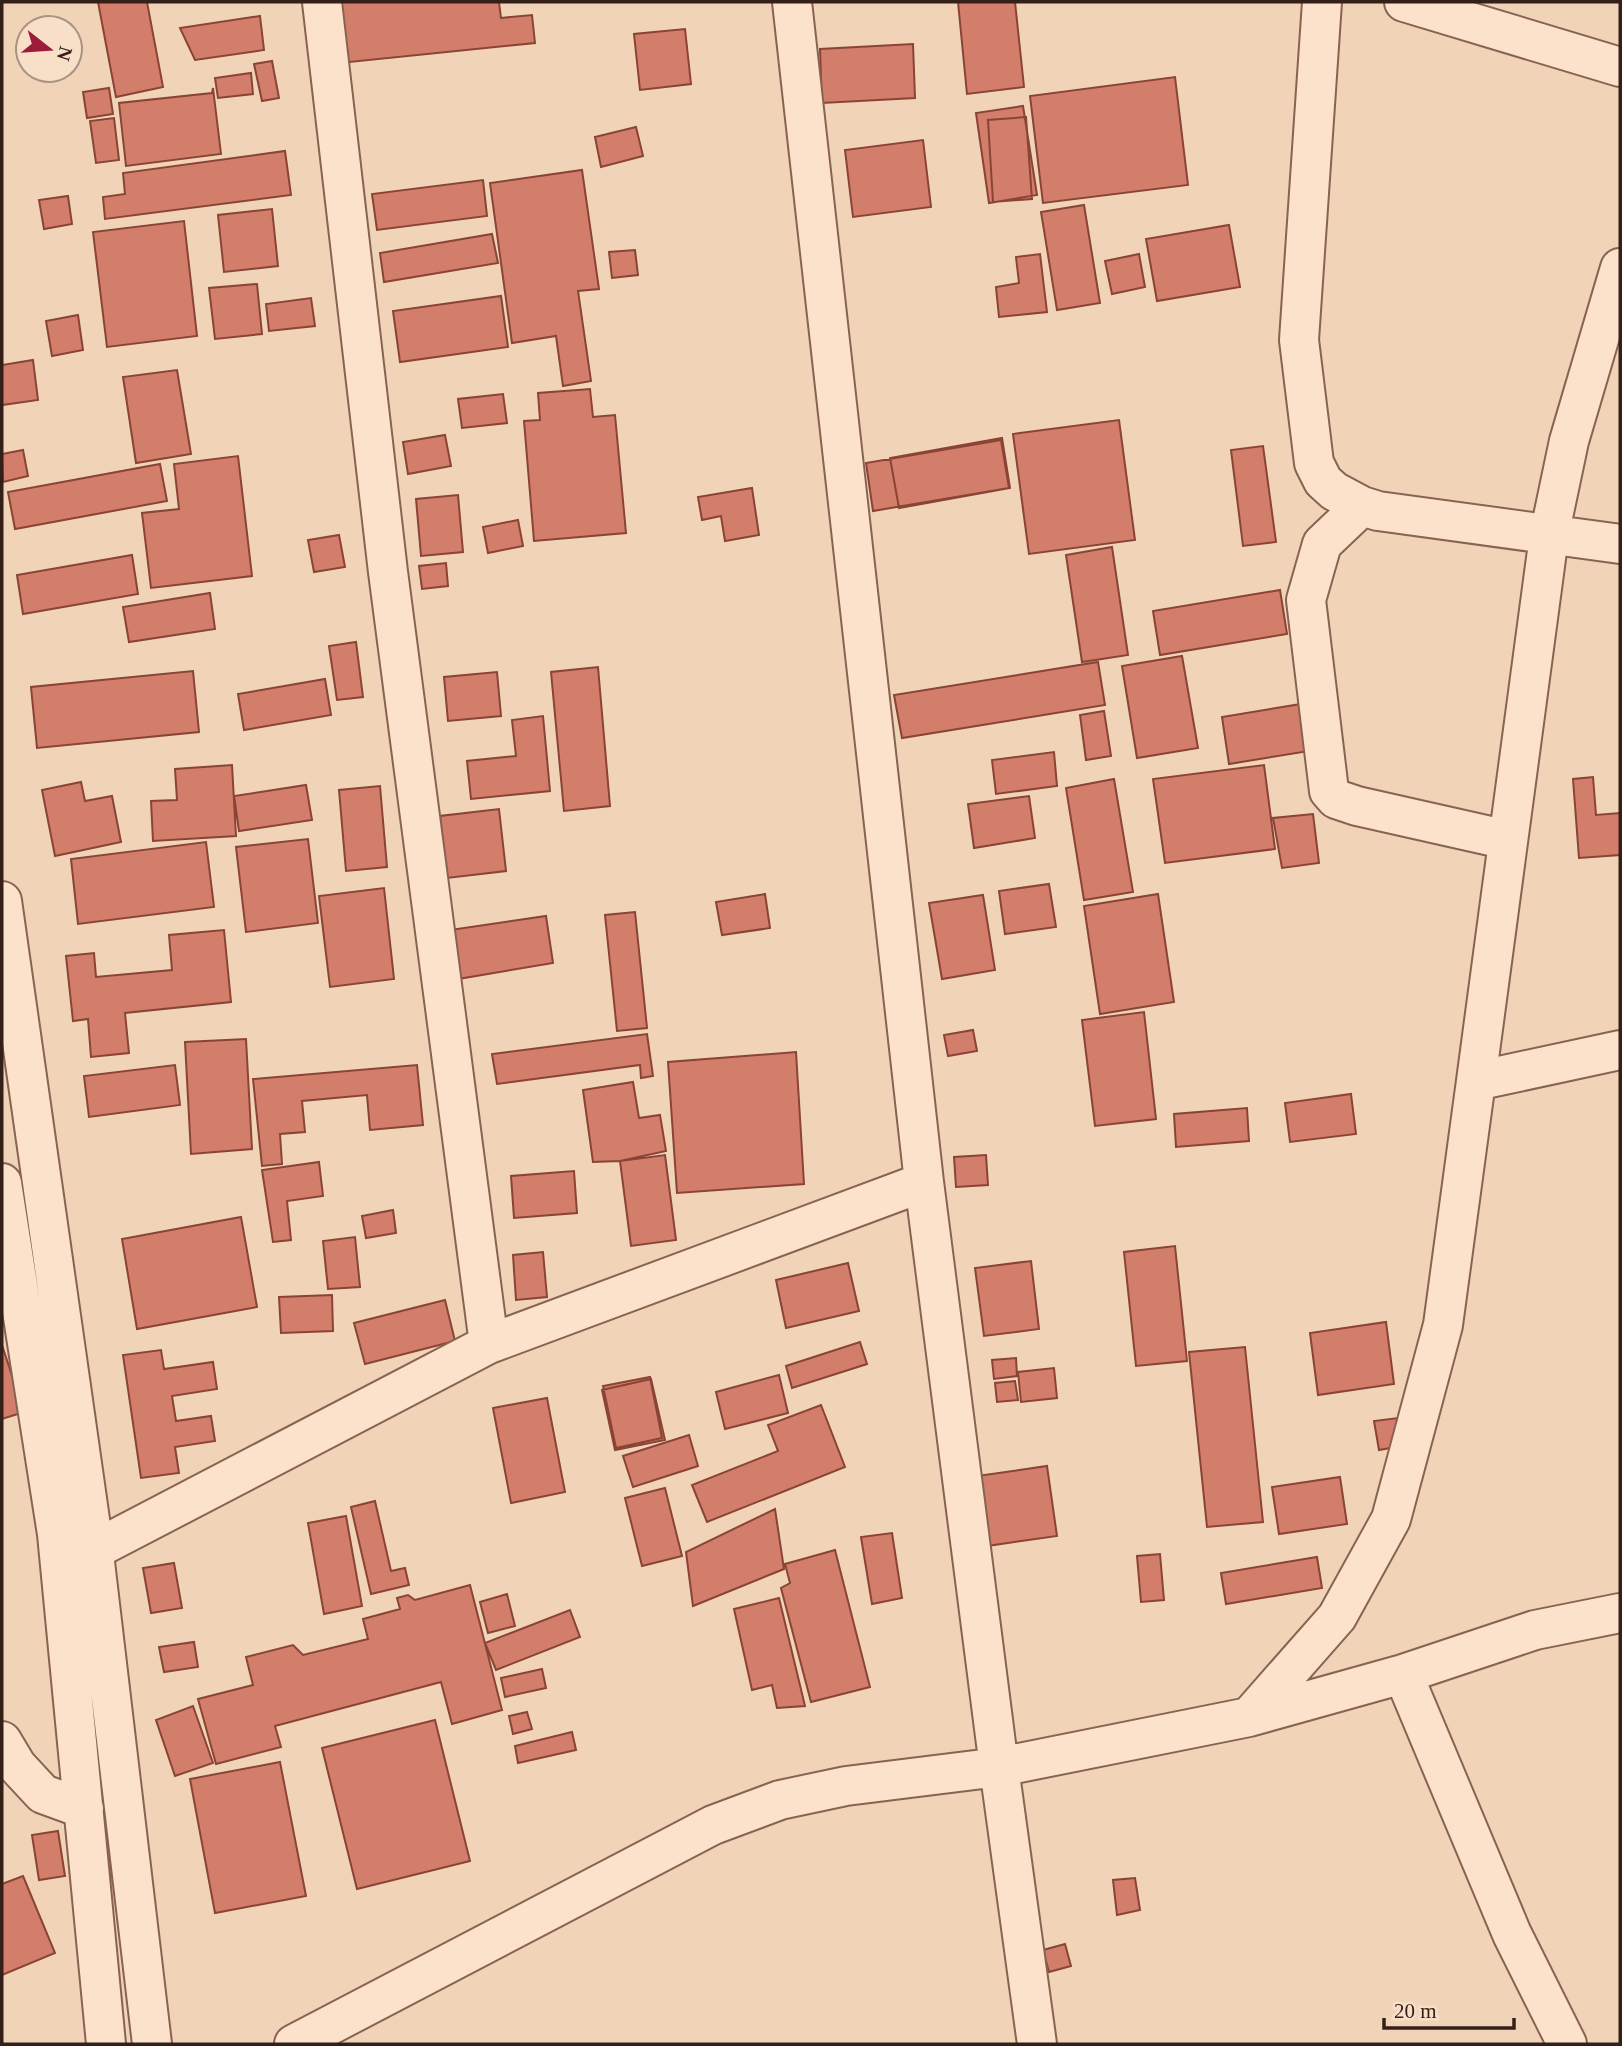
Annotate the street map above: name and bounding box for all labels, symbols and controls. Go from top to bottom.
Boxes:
north arrow [14,14,84,84]
text: N [53,44,77,64]
scale bar [1384,1986,1514,2030]
text: 20 m [1394,1999,1437,2023]

